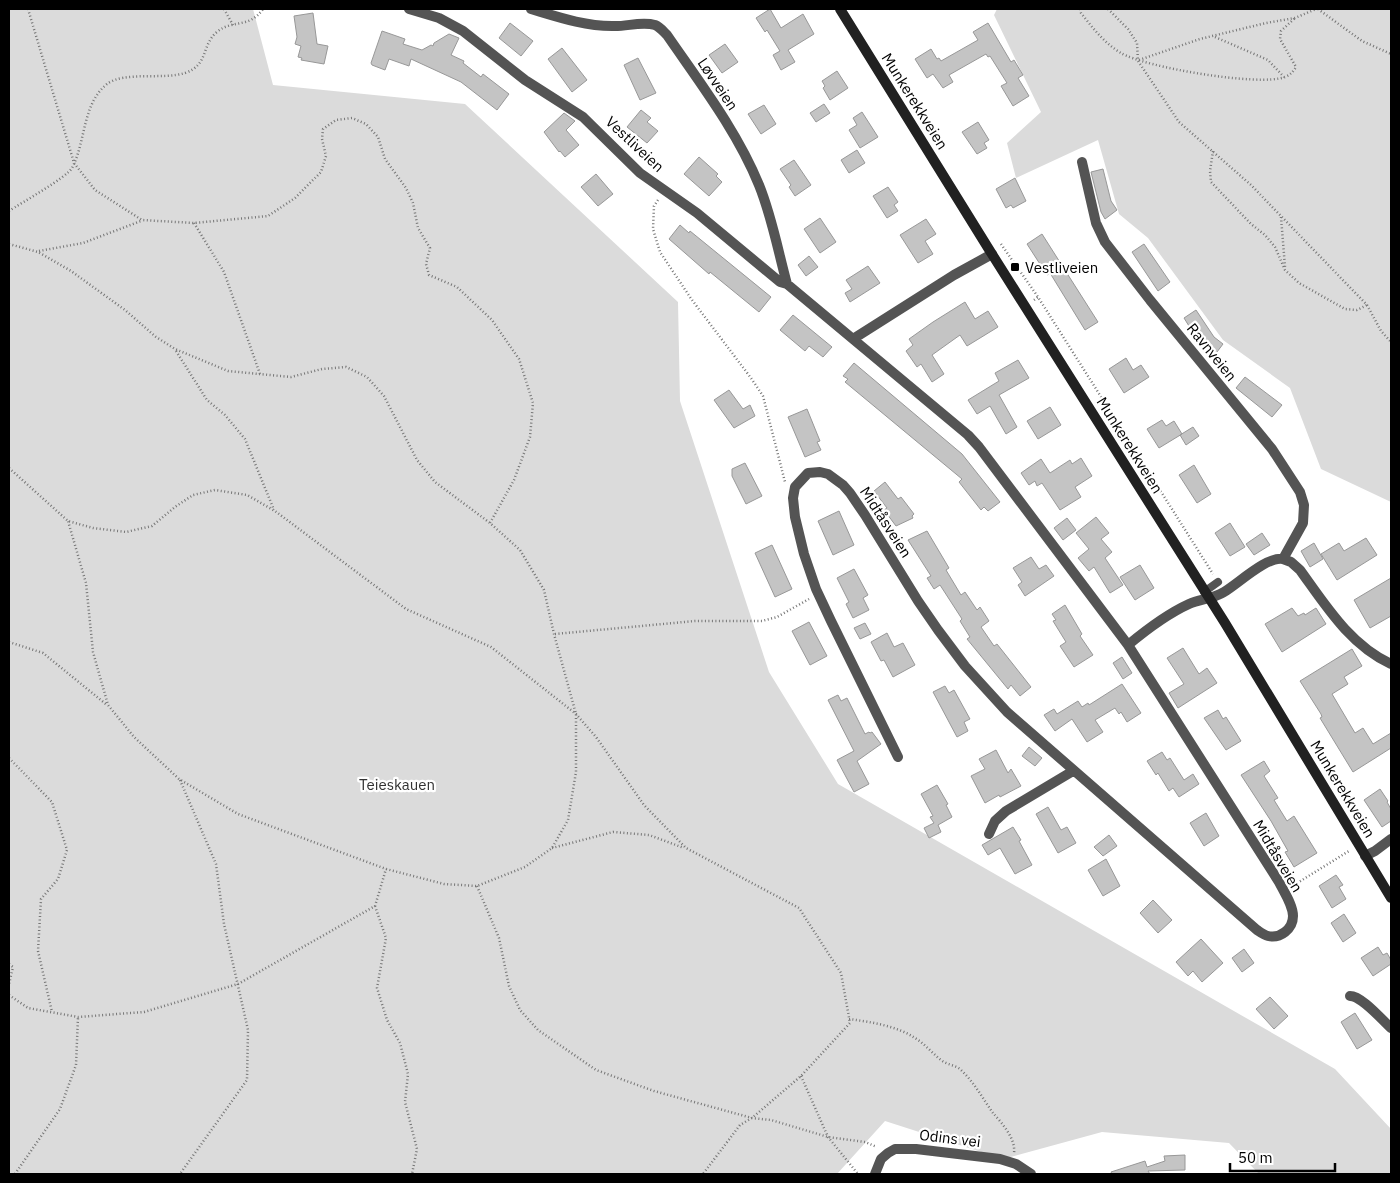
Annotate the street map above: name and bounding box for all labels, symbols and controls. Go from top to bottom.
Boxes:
street label: Munkerekkveien [878,49,952,153]
street label: Løvveien [694,54,742,114]
street label: Vestliveien [602,112,668,176]
place label: Vestliveien [1025,258,1098,277]
marker: Vestliveien [1009,261,1021,273]
street label: Ravnveien [1183,319,1241,385]
street label: Munkerekkveien [1093,393,1167,497]
street label: Midtåsveien [856,483,916,561]
street label: Munkerekkveien [1306,737,1380,841]
park label: Teieskauen [359,775,435,794]
street label: Midtåsveien [1249,816,1307,896]
street label: Odins vei [918,1125,982,1151]
scale bar [1230,1140,1335,1172]
text: 50 m [1238,1148,1273,1167]

